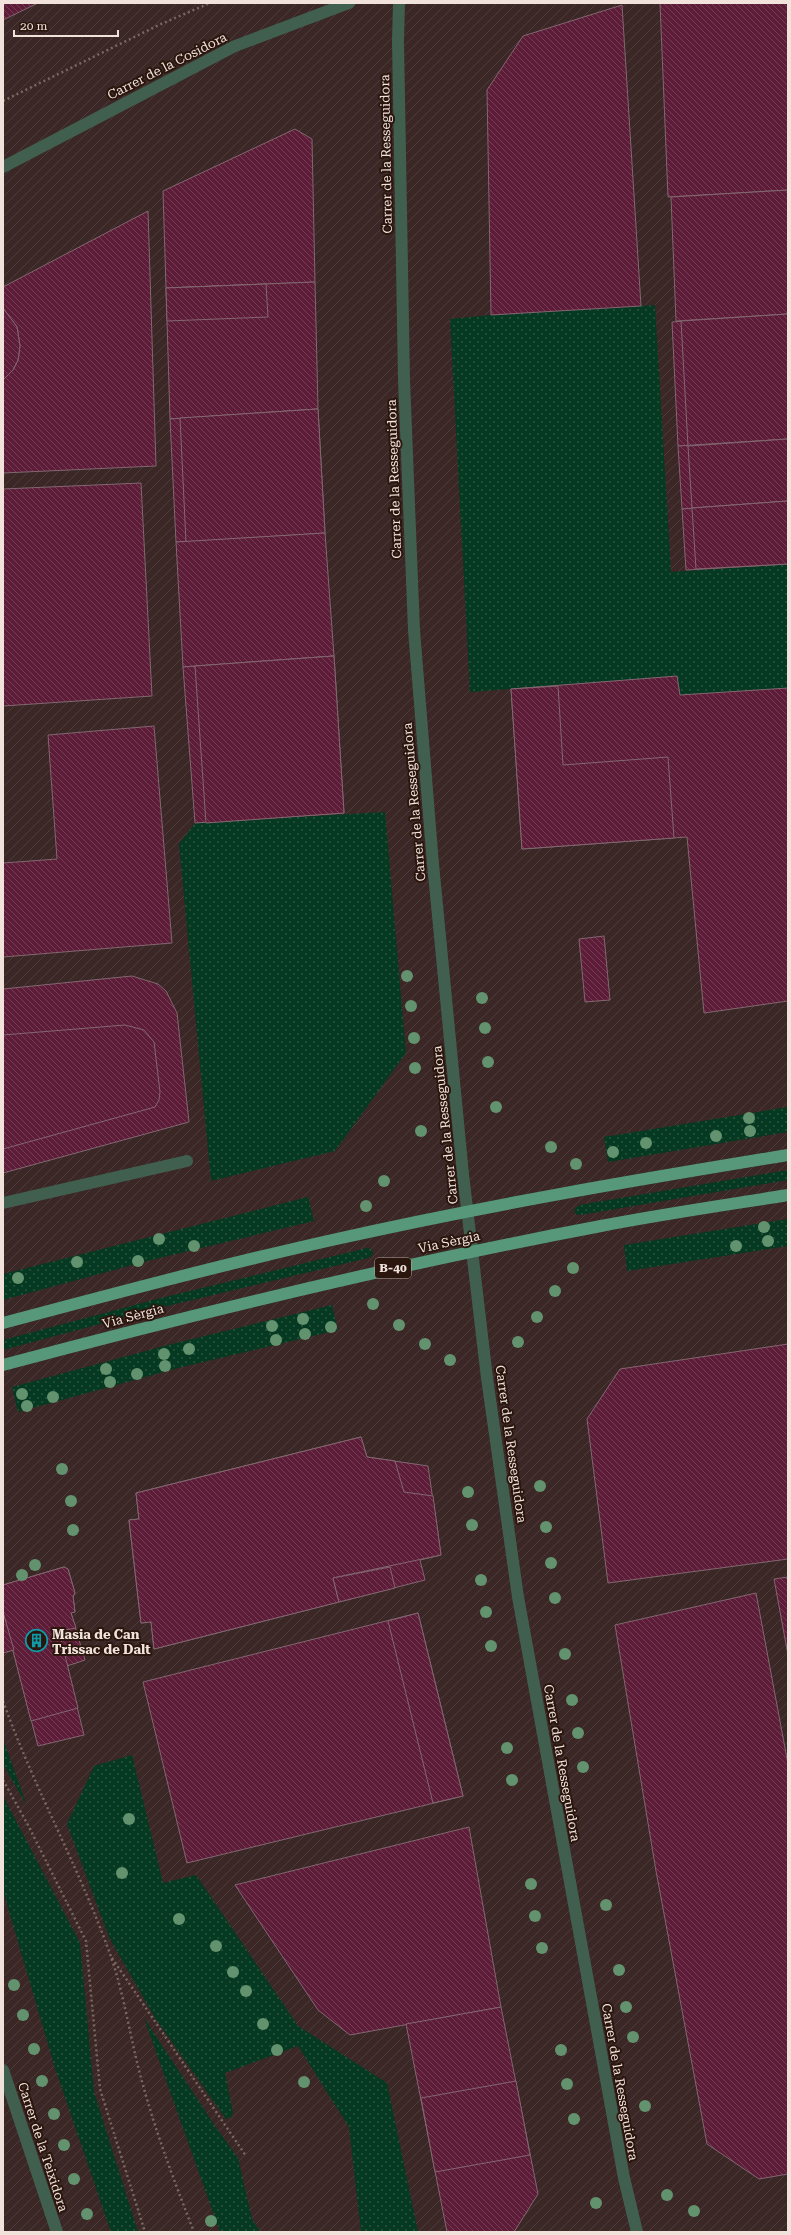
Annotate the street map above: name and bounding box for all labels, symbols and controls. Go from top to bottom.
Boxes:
scale bar [14,12,118,38]
text: 20 m [20,19,47,33]
street label: Carrer de la Cosidora [105,29,229,103]
street label: Carrer de la Resseguidora [377,74,395,234]
street label: Carrer de la Resseguidora [384,399,404,559]
street label: Carrer de la Resseguidora [400,722,428,882]
street label: Carrer de la Resseguidora [429,1045,461,1205]
street label: Via Sèrgia [417,1228,481,1256]
road number: B-40 [375,1258,411,1278]
street label: Via Sèrgia [101,1301,165,1331]
street label: Carrer de la Resseguidora [492,1364,530,1524]
place label: Masia de Can Trissac de Dalt [52,1627,151,1657]
building icon: Masia de Can Trissac de Dalt [23,1628,49,1654]
street label: Carrer de la Resseguidora [541,1683,583,1843]
street label: Carrer de la Resseguidora [599,2002,641,2162]
street label: Carrer de la Teixidora [15,2080,71,2214]

